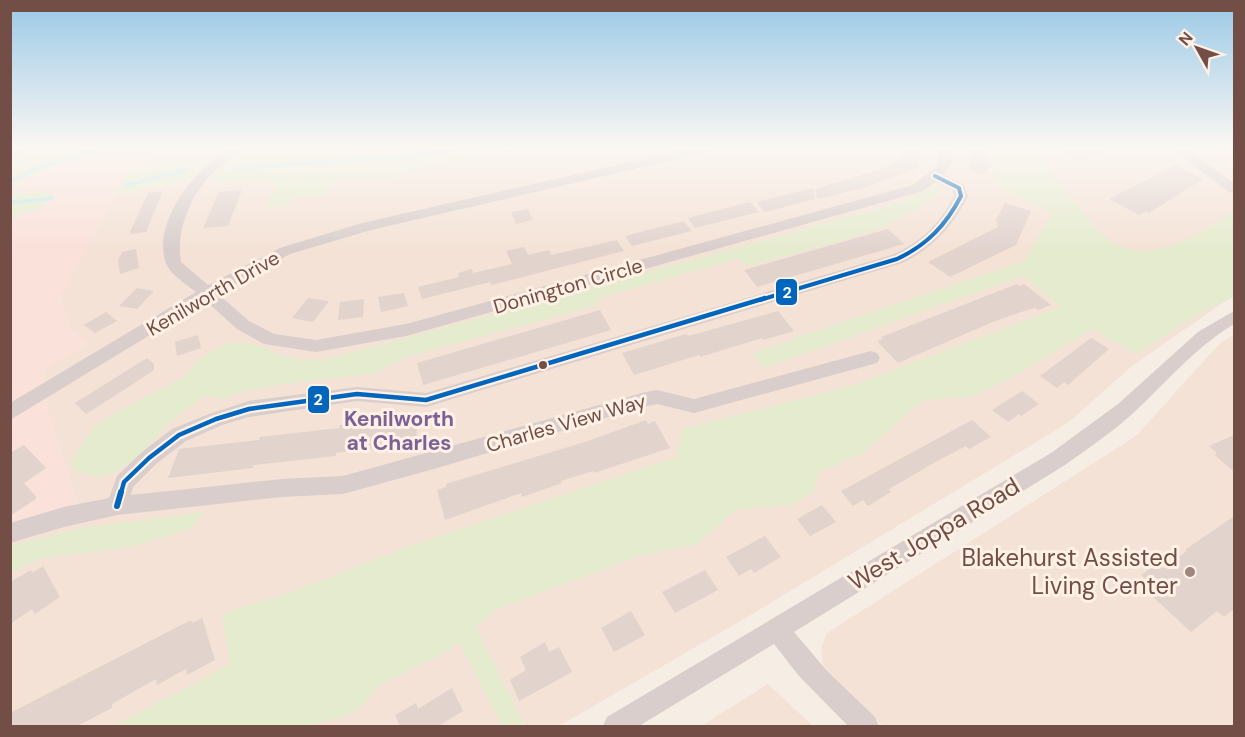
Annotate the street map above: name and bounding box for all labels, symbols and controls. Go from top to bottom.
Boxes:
north arrow [1167,18,1227,78]
text: N [1174,27,1198,50]
street label: Kenilworth Drive [142,244,284,342]
street label: Donington Circle [490,252,646,320]
line badge: 2 [775,278,798,306]
text: 2 [782,282,792,303]
unlabelled marker [537,359,549,371]
line badge: 2 [307,385,330,414]
street label: Charles View Way [483,388,649,458]
text: 2 [313,389,323,410]
district label: Kenilworth at Charles [344,405,454,457]
street label: West Joppa Road [842,470,1025,597]
place label: Blakehurst Assisted Living Center [961,542,1178,601]
marker: Blakehurst Assisted Living Center [1183,565,1197,579]

